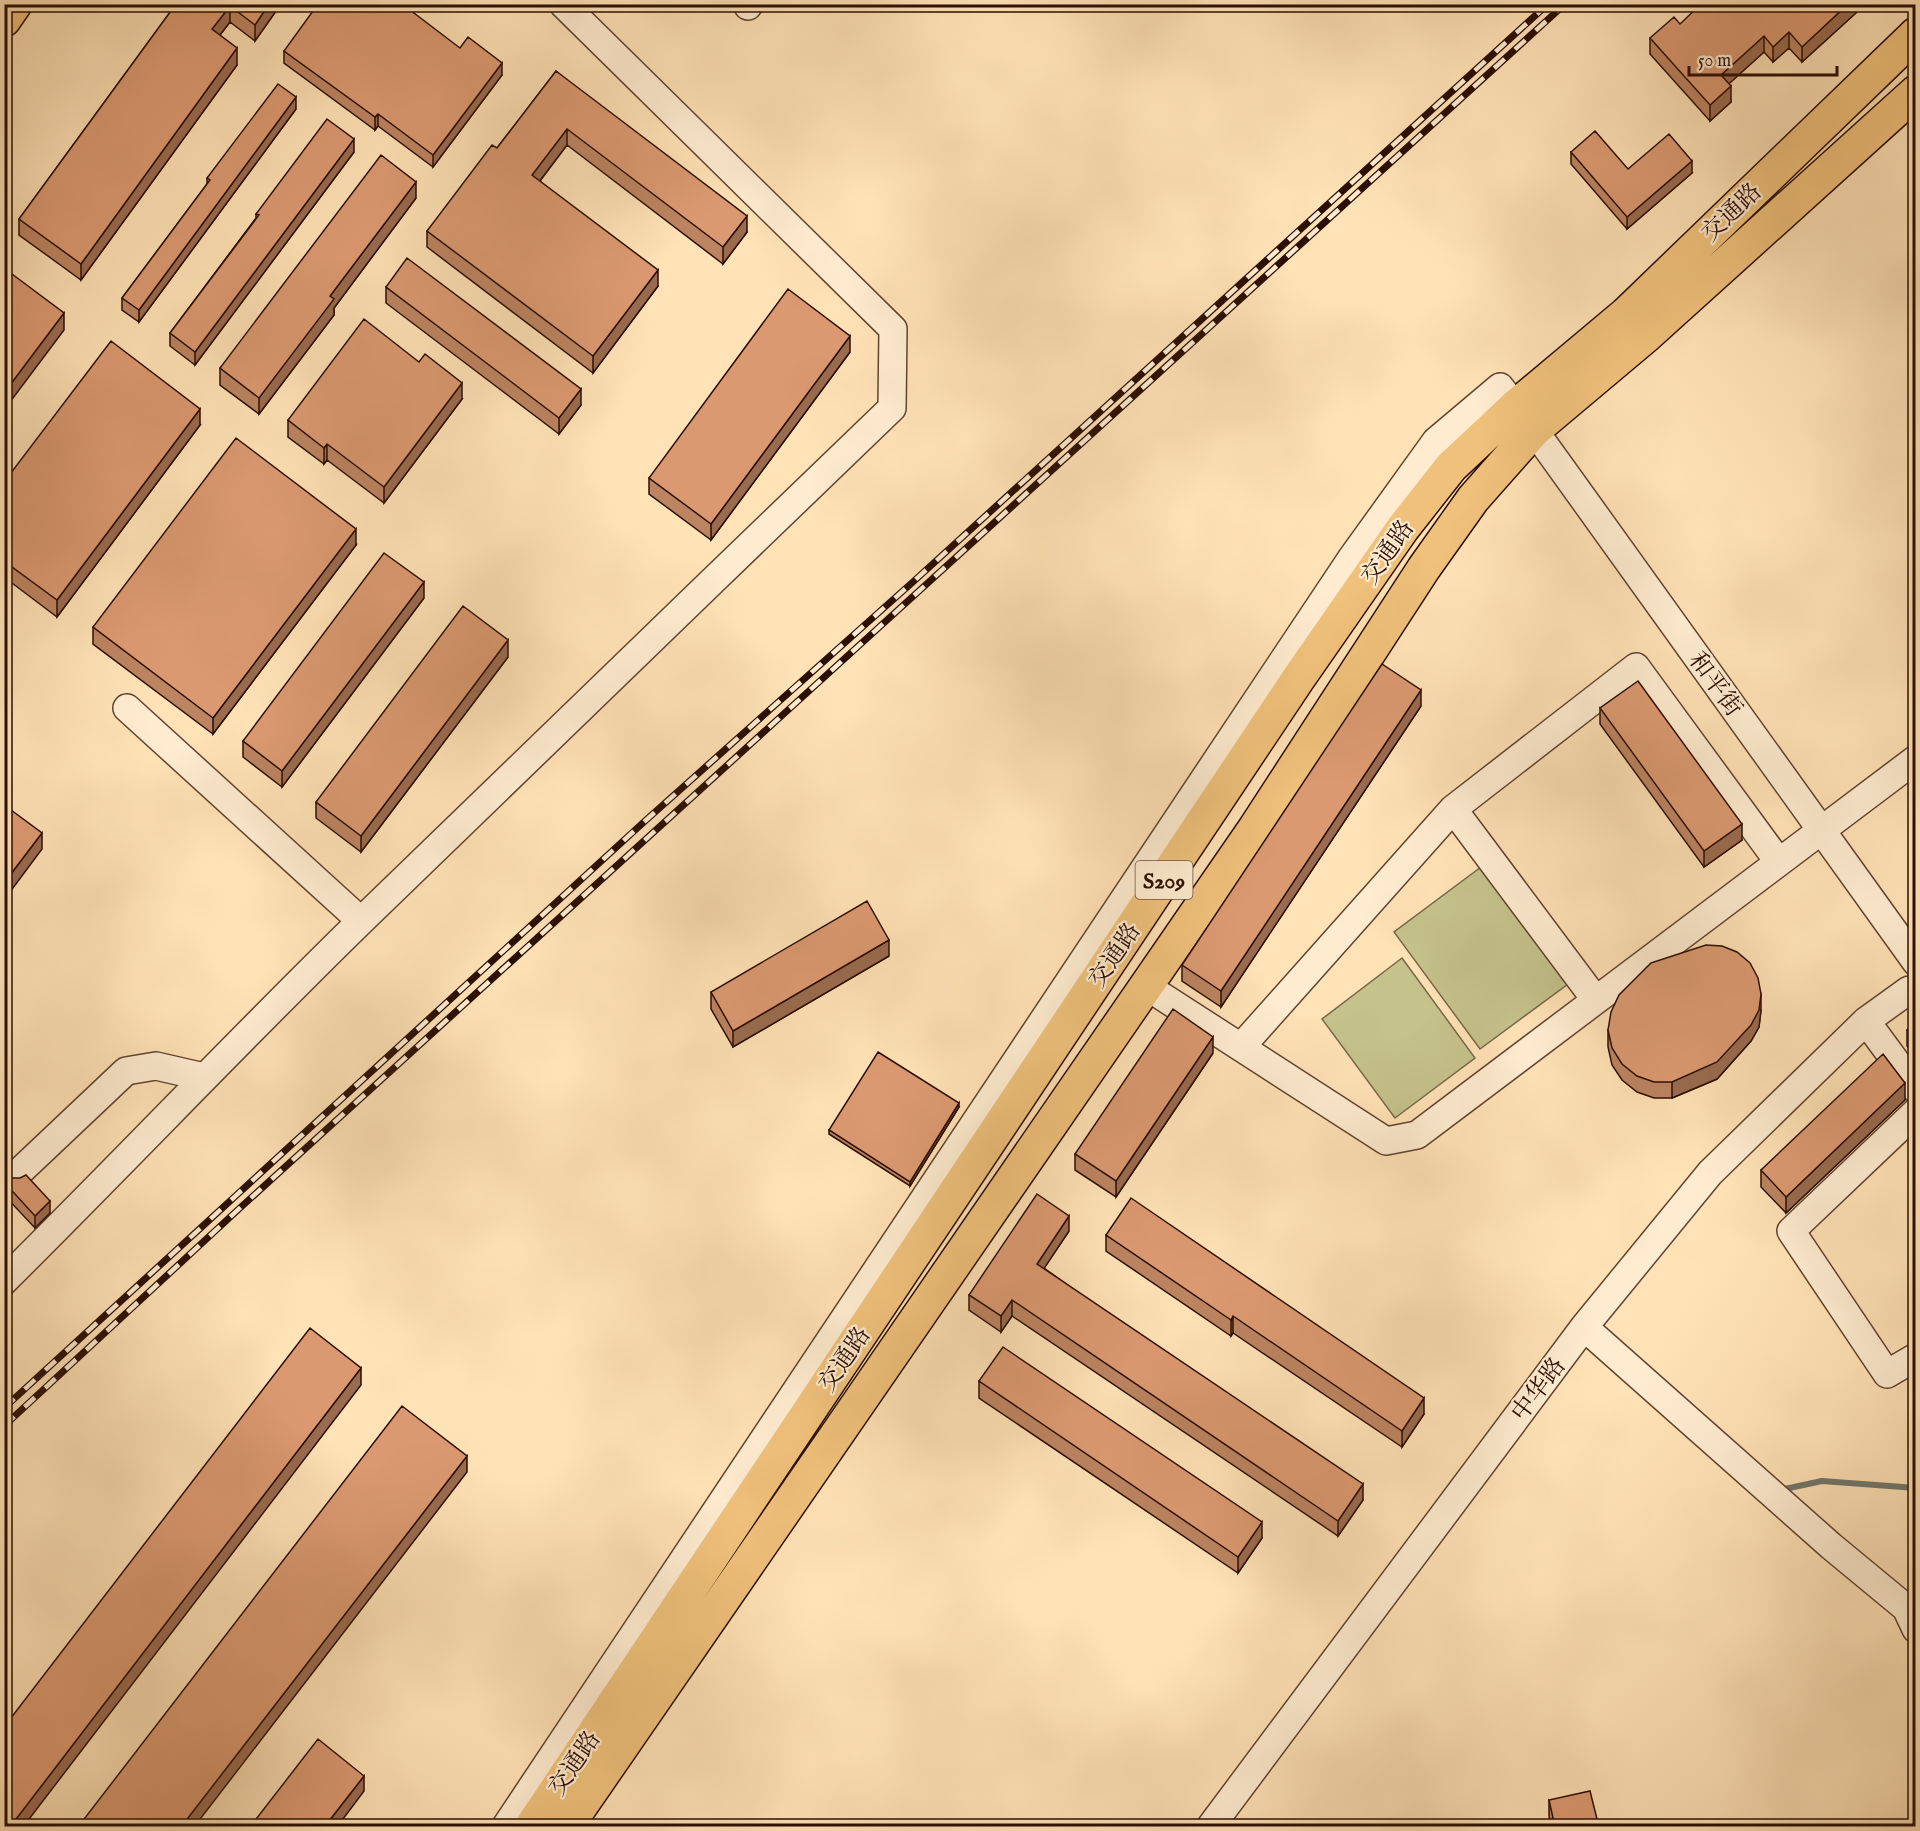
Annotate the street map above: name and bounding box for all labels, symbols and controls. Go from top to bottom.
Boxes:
scale bar [1689,39,1838,77]
text: 50 m [1698,50,1731,73]
street label: 交通路 [1695,177,1769,249]
street label: 交通路 [1355,514,1422,591]
street label: 和平街 [1681,647,1748,723]
road number: S209 [1136,861,1192,899]
street label: 交通路 [1082,917,1148,994]
street label: 交通路 [812,1321,878,1398]
street label: 中华路 [1505,1352,1573,1428]
street label: 交通路 [542,1725,608,1802]

